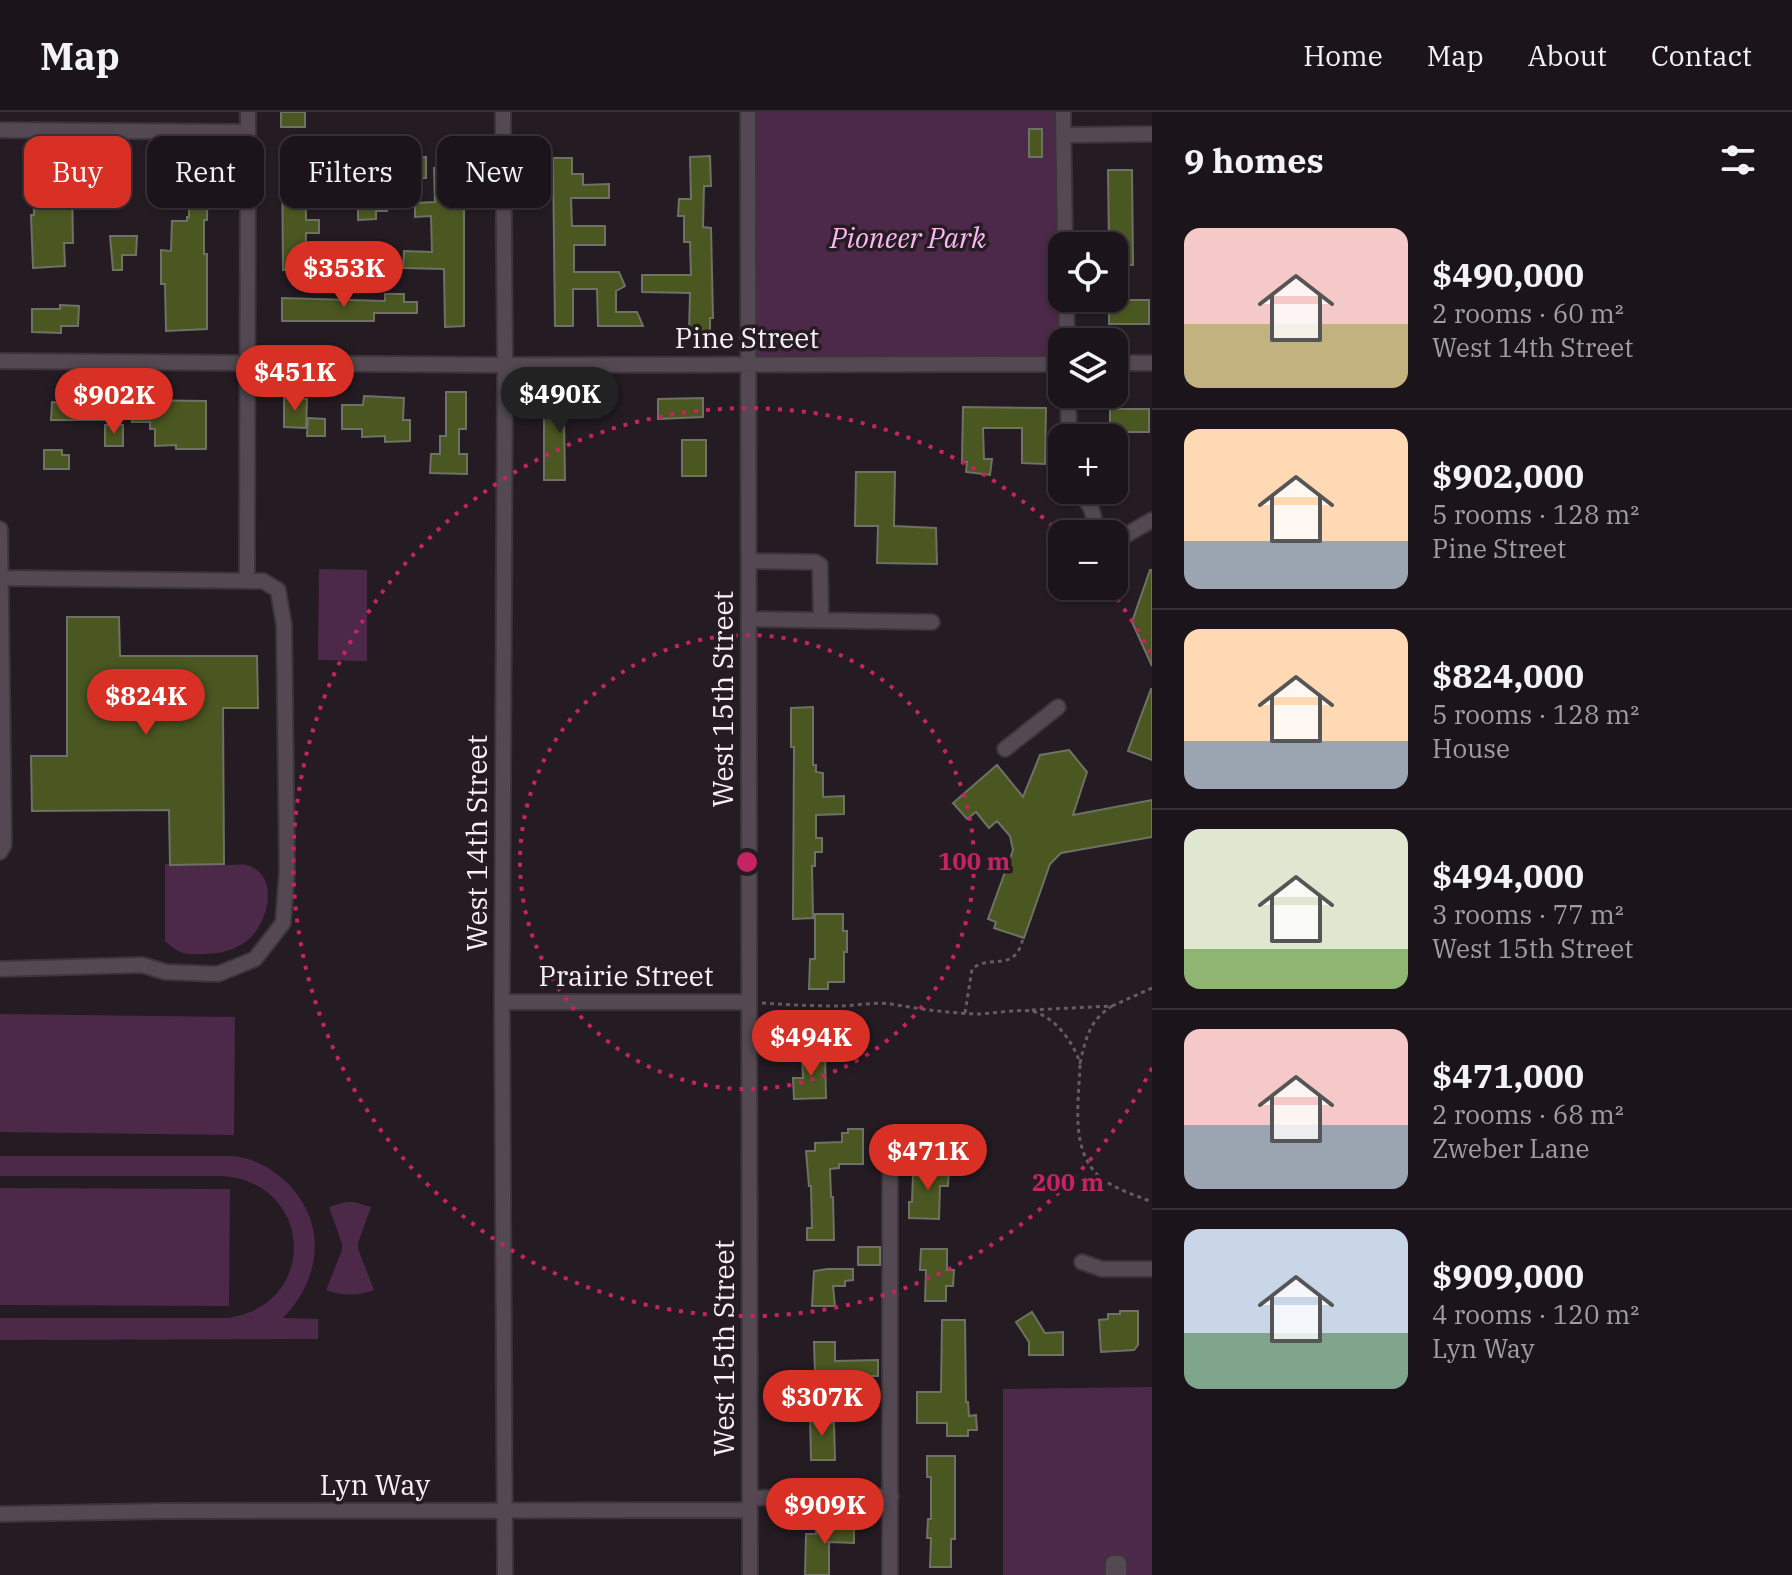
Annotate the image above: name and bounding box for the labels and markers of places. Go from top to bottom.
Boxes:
pin: $353K [288,241,400,309]
pin: $451K [239,345,351,413]
pin: $490K [504,367,616,435]
pin: $902K [58,368,170,436]
pin: $824K [90,669,202,737]
centre of rings [733,848,761,876]
pin: $494K [755,1010,867,1078]
pin: $471K [872,1124,984,1192]
pin: $307K [766,1370,878,1438]
pin: $909K [769,1478,881,1546]

